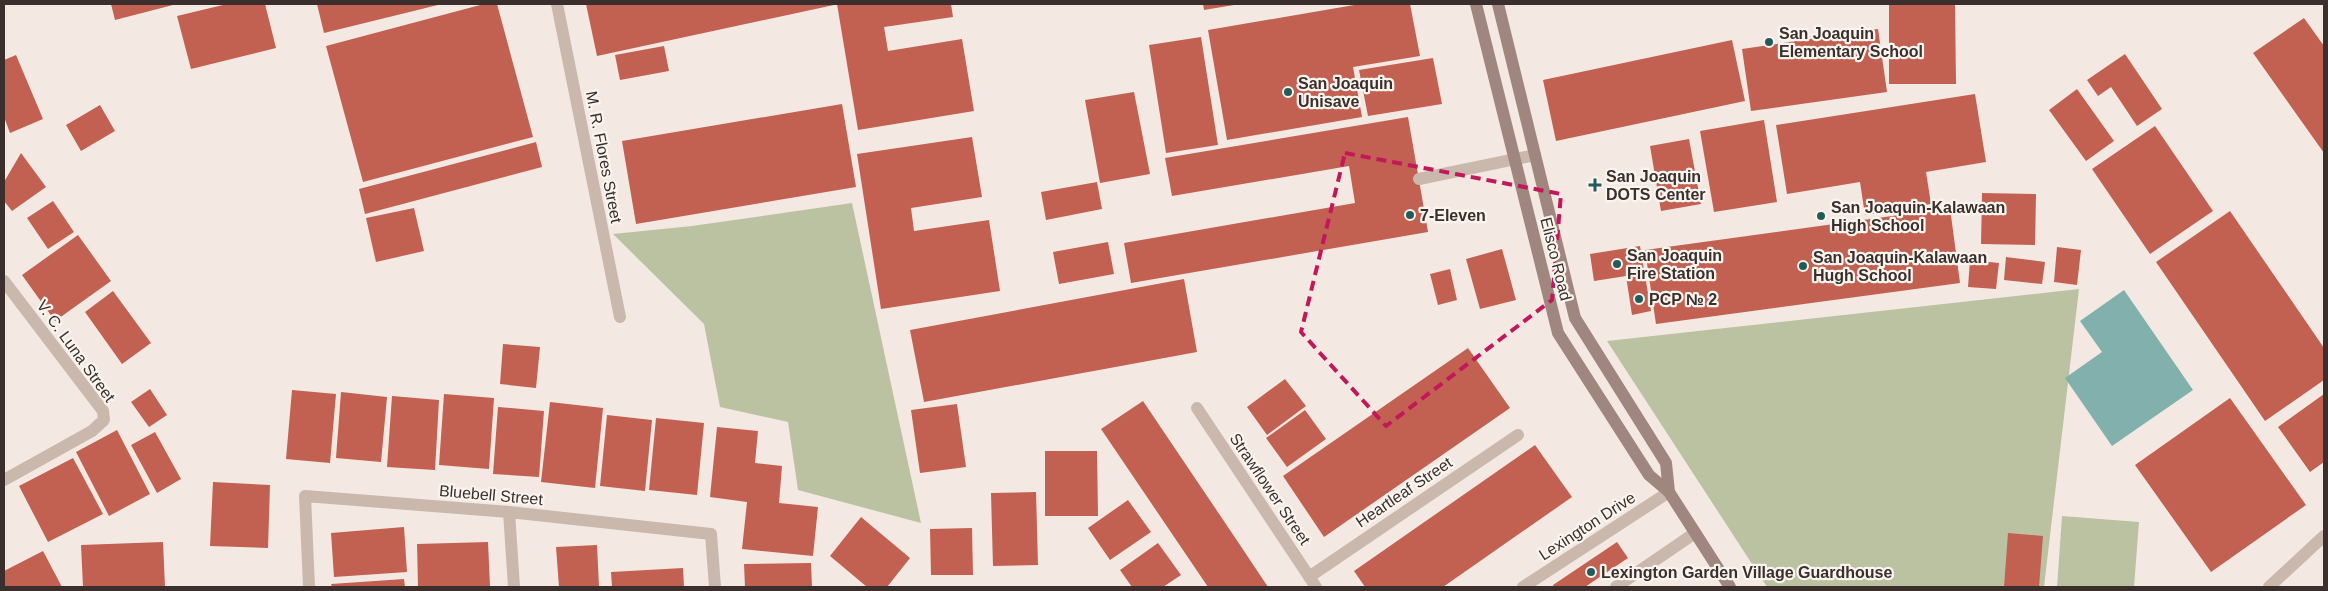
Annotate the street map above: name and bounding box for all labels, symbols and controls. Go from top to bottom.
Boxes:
place label: San Joaquin Elementary School [1779,25,1923,60]
marker: San Joaquin Elementary School [1763,36,1775,48]
place label: San Joaquin Unisave [1298,75,1393,110]
marker: San Joaquin Unisave [1282,86,1294,98]
street label: M. R. Flores Street [583,89,625,225]
place label: San Joaquin DOTS Center [1606,168,1706,203]
marker: San Joaquin DOTS Center [1588,178,1602,192]
place label: San Joaquin-Kalawaan High School [1831,199,2005,234]
place label: 7-Eleven [1420,207,1486,224]
marker: 7-Eleven [1404,209,1416,221]
marker: San Joaquin-Kalawaan High School [1815,210,1827,222]
street label: Elisco Road [1537,216,1575,302]
place label: San Joaquin Fire Station [1627,247,1722,282]
place label: San Joaquin-Kalawaan Hugh School [1813,249,1987,284]
marker: San Joaquin Fire Station [1611,258,1623,270]
marker: San Joaquin-Kalawaan Hugh School [1797,260,1809,272]
place label: PCP № 2 [1649,291,1717,308]
marker: PCP № 2 [1633,293,1645,305]
street label: V. C. Luna Street [33,297,119,405]
street label: Strawflower Street [1226,430,1314,548]
street label: Heartleaf Street [1353,453,1456,530]
street label: Bluebell Street [438,482,544,508]
street label: Lexington Drive [1536,489,1638,563]
place label: Lexington Garden Village Guardhouse [1601,564,1892,581]
marker: Lexington Garden Village Guardhouse [1585,566,1597,578]

